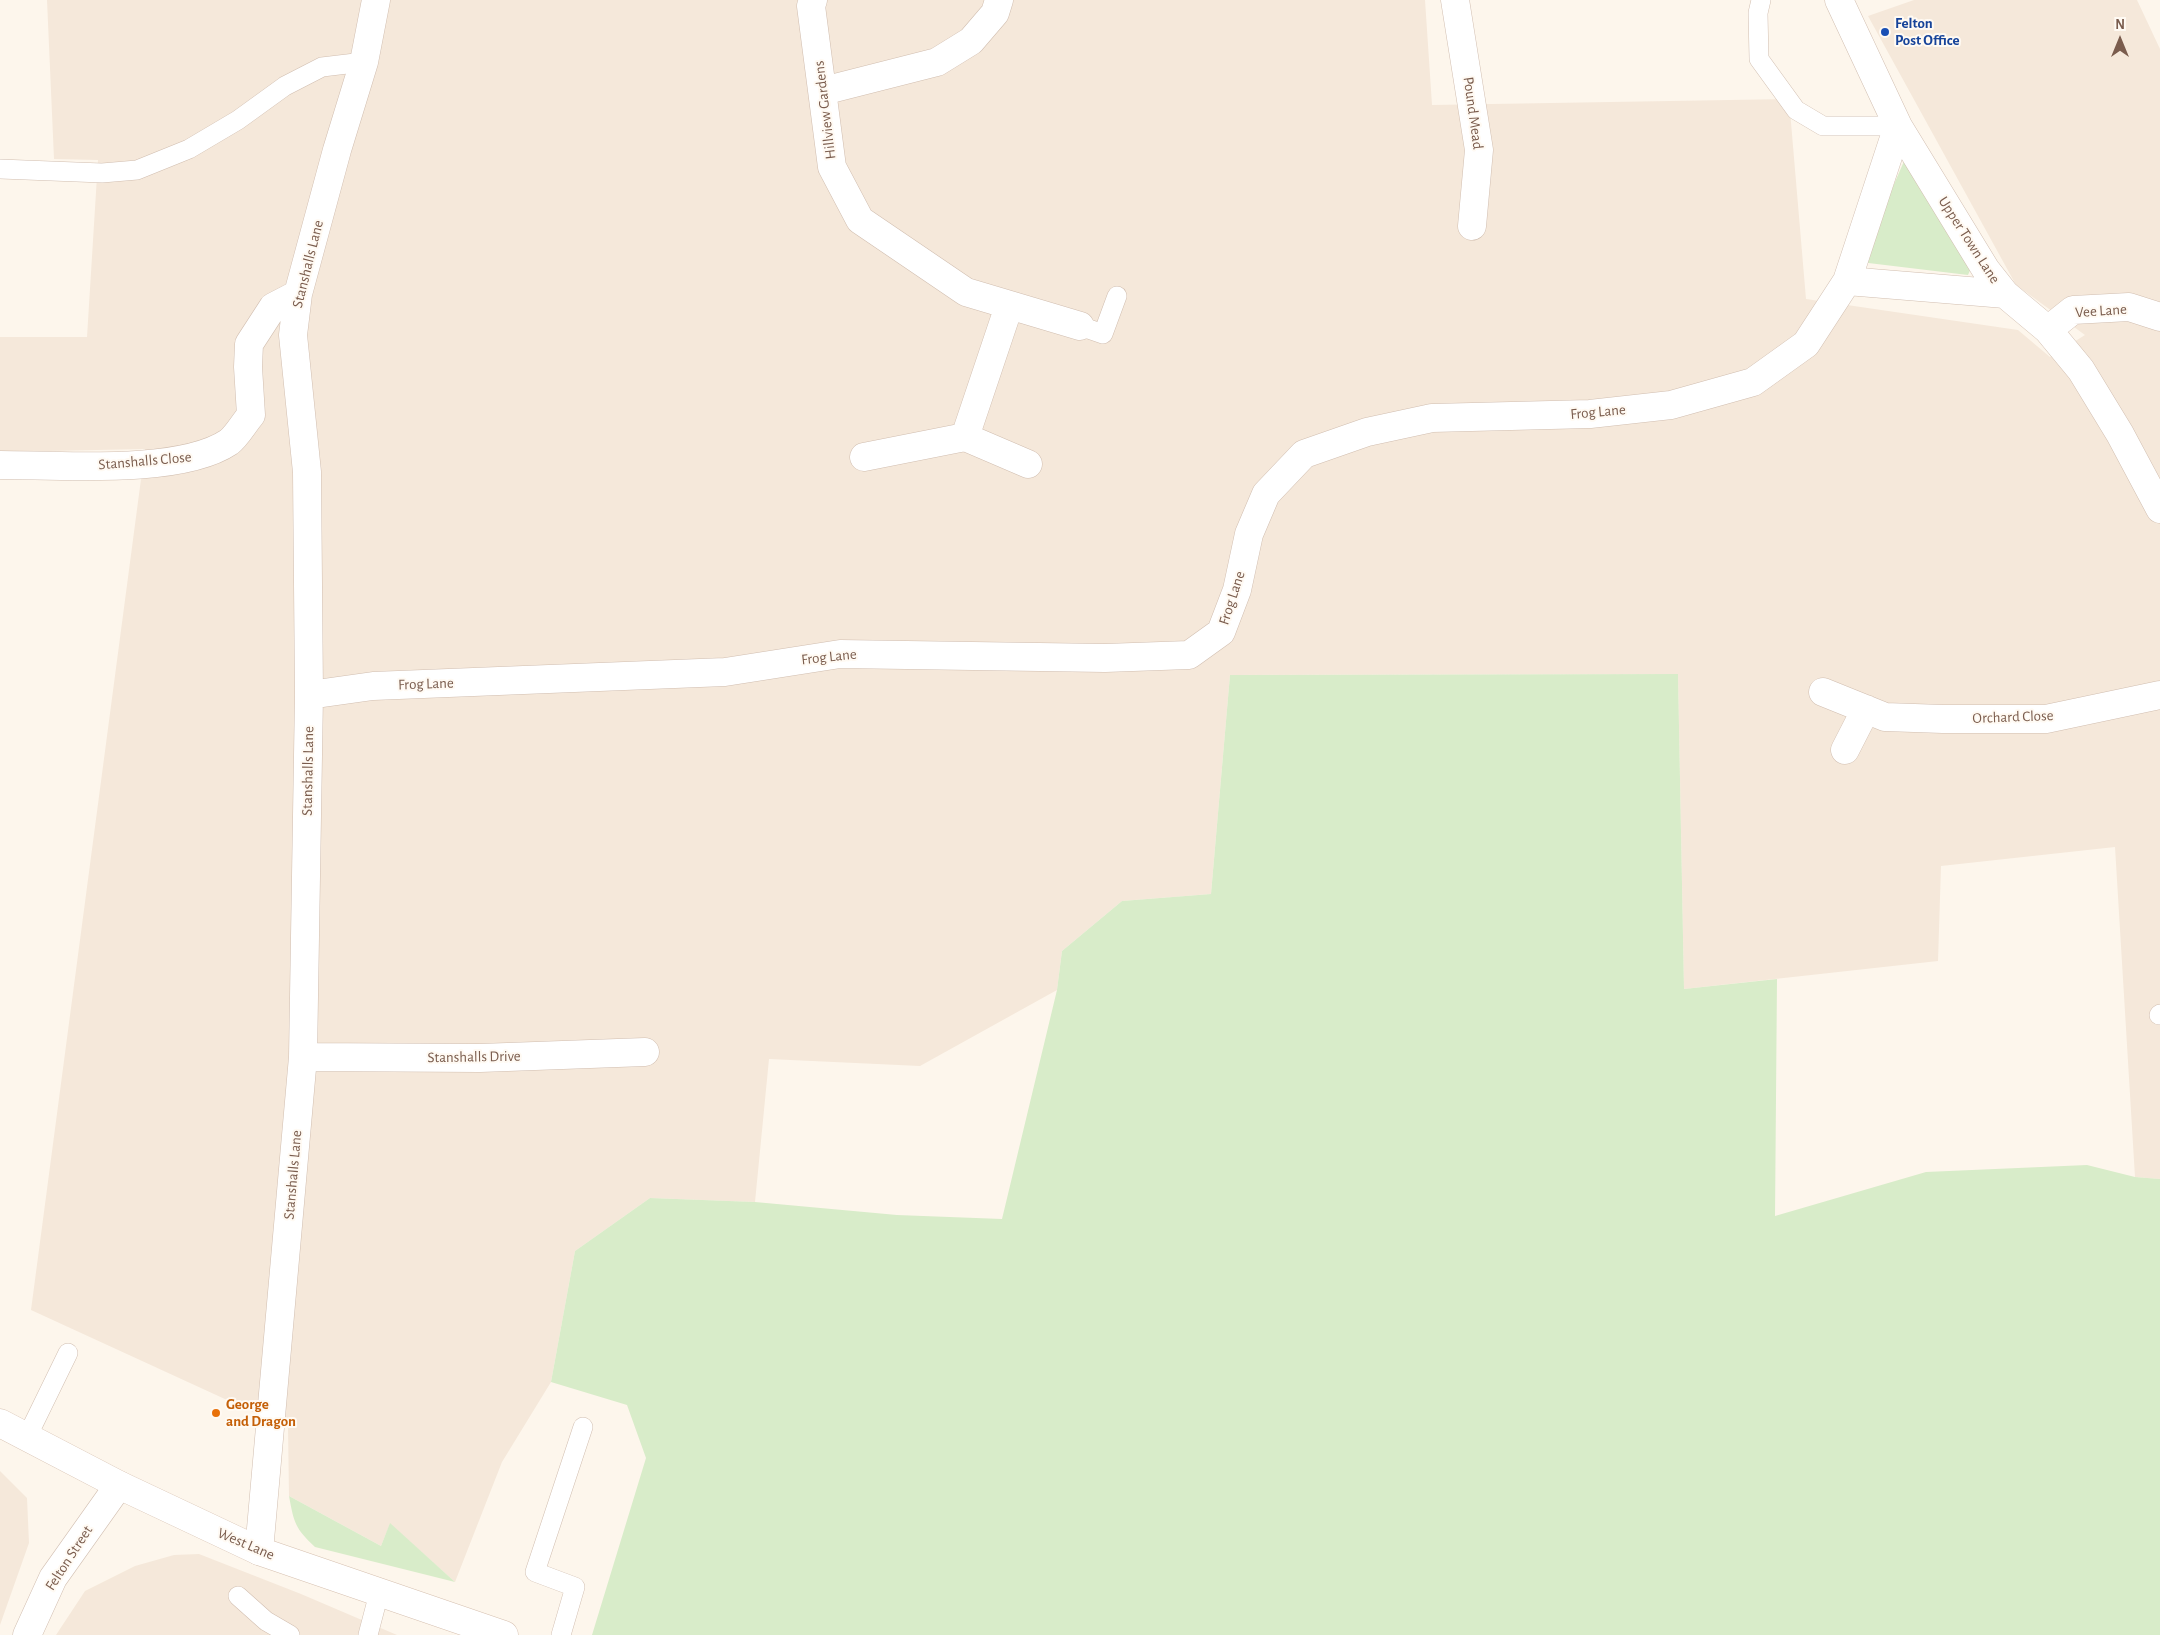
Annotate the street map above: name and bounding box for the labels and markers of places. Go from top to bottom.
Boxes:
place label: Felton Post Office [1895,14,1960,49]
marker: Felton Post Office [1879,26,1891,38]
place label: George and Dragon [226,1395,296,1430]
marker: George and Dragon [210,1407,222,1419]

